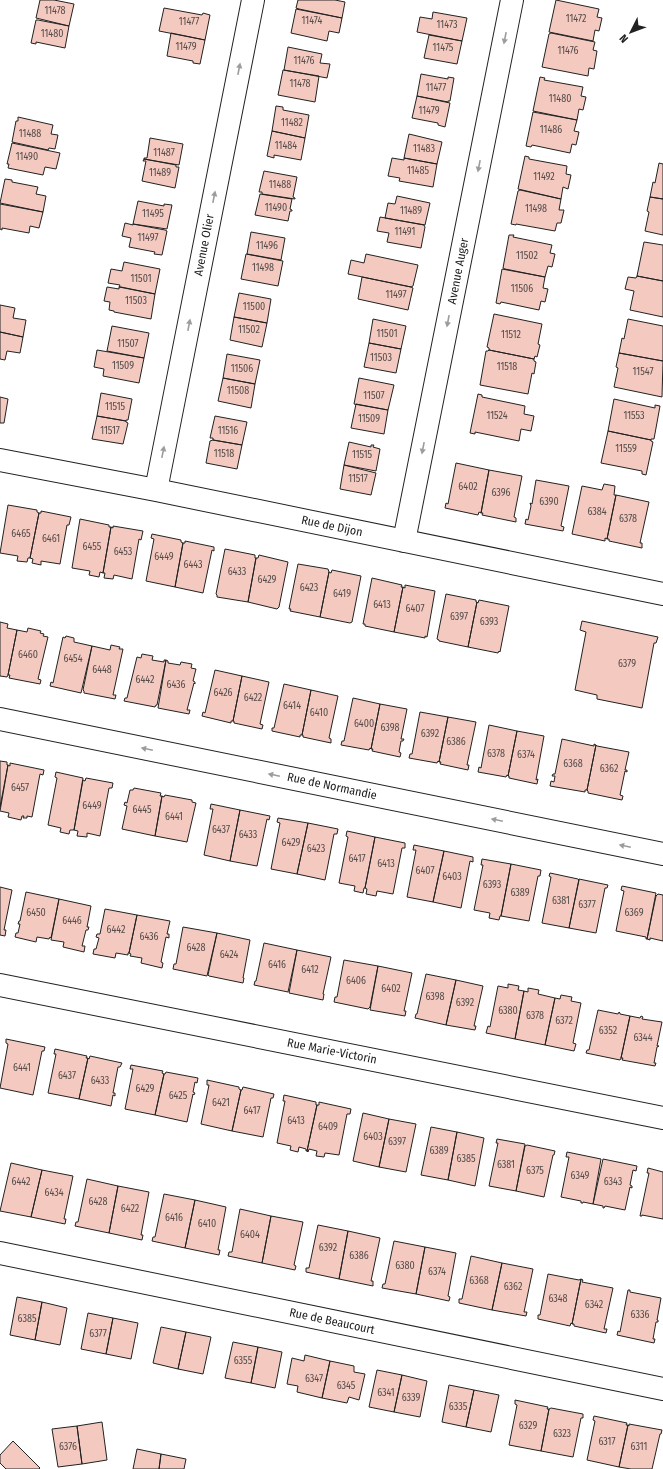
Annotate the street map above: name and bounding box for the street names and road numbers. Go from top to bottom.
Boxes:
street label: Avenue Olier [191,212,217,277]
street label: Avenue Auger [445,236,471,305]
street label: Rue de Dijon [300,513,364,539]
street label: Rue de Normandie [286,770,378,802]
street label: Rue Marie-Victorin [286,1035,378,1067]
street label: Rue de Beaucourt [288,1305,376,1337]

